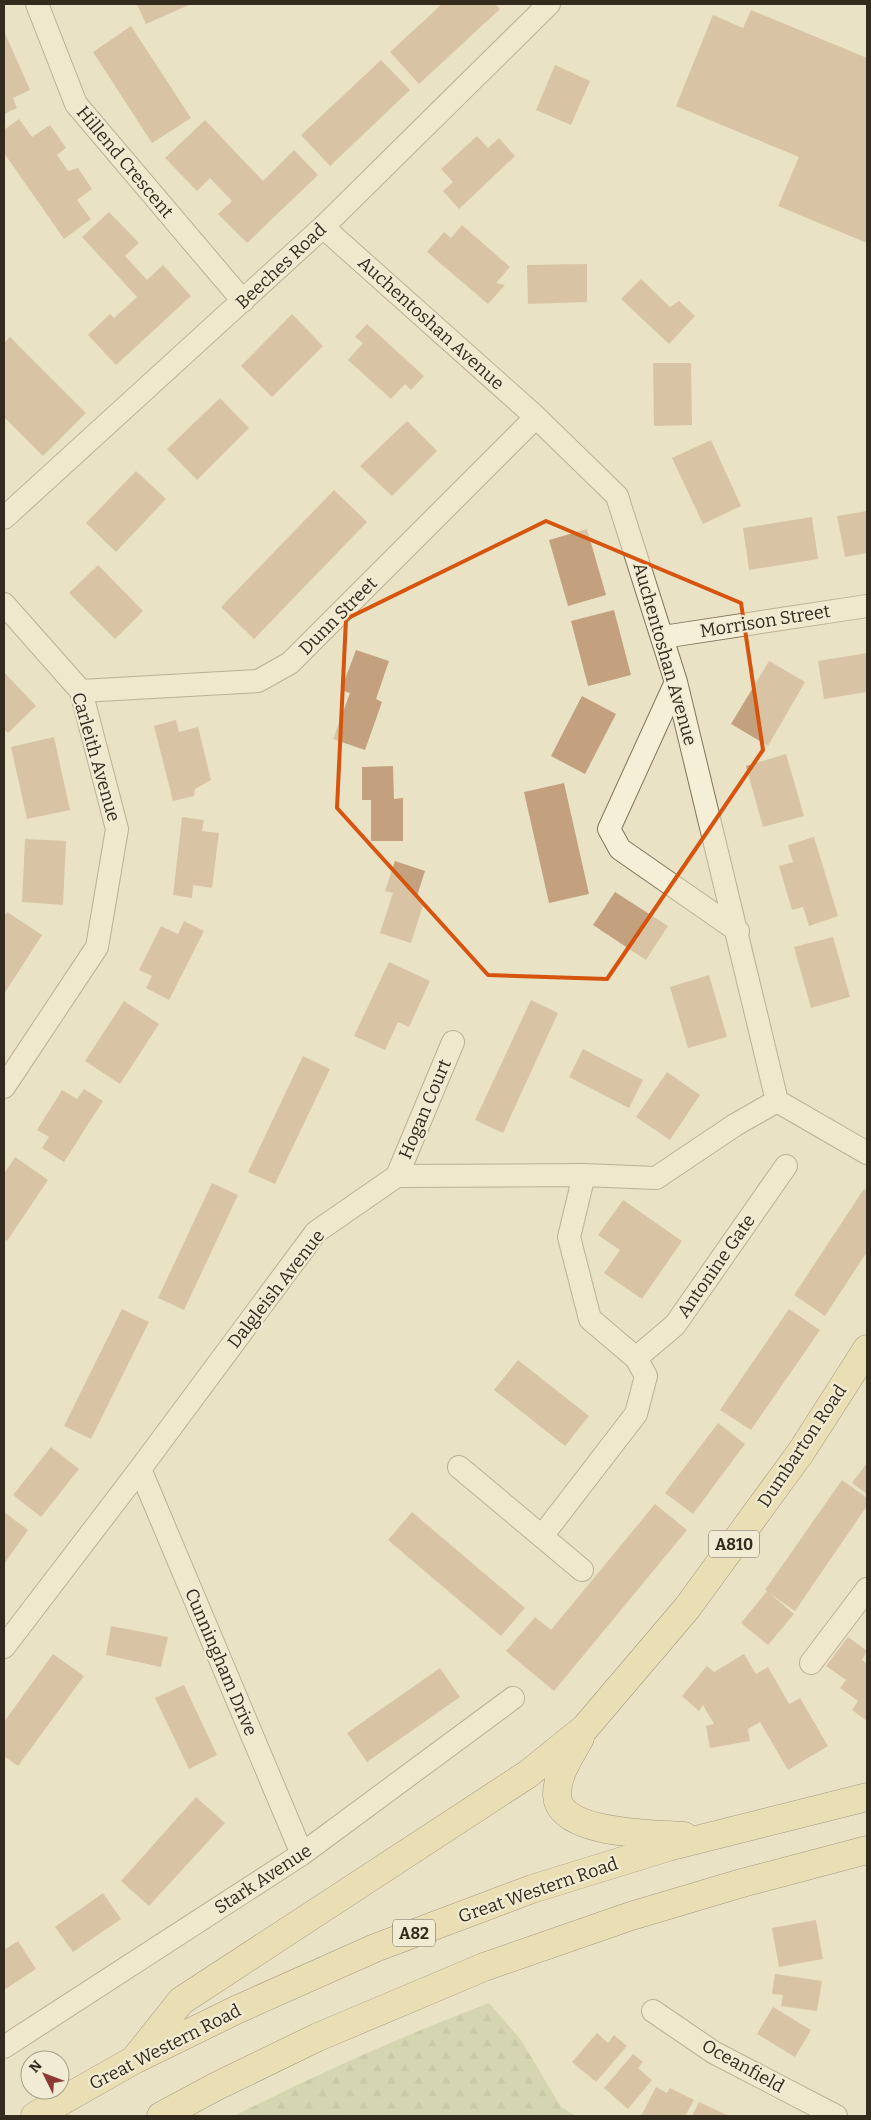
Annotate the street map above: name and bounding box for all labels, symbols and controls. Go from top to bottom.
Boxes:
street label: Hillend Crescent [72,102,179,223]
street label: Beeches Road [231,218,331,313]
street label: Auchentoshan Avenue [353,251,509,395]
street label: Auchentoshan Avenue [628,560,702,748]
street label: Dunn Street [294,572,382,660]
street label: Morrison Street [698,600,832,642]
street label: Carleith Avenue [67,690,125,824]
street label: Hogan Court [394,1055,456,1162]
street label: Antonine Gate [672,1210,760,1322]
street label: Dalgleish Avenue [223,1225,329,1353]
street label: Dumbarton Road [753,1380,851,1512]
road number: A810 [709,1530,759,1558]
street label: Cunningham Drive [180,1585,262,1739]
street label: Stark Avenue [210,1839,316,1919]
street label: Great Western Road [455,1852,621,1928]
road number: A82 [393,1920,435,1946]
street label: Great Western Road [85,1999,245,2095]
street label: Oceanfield [698,2034,788,2098]
north arrow [20,2050,70,2100]
text: N [26,2057,46,2076]

